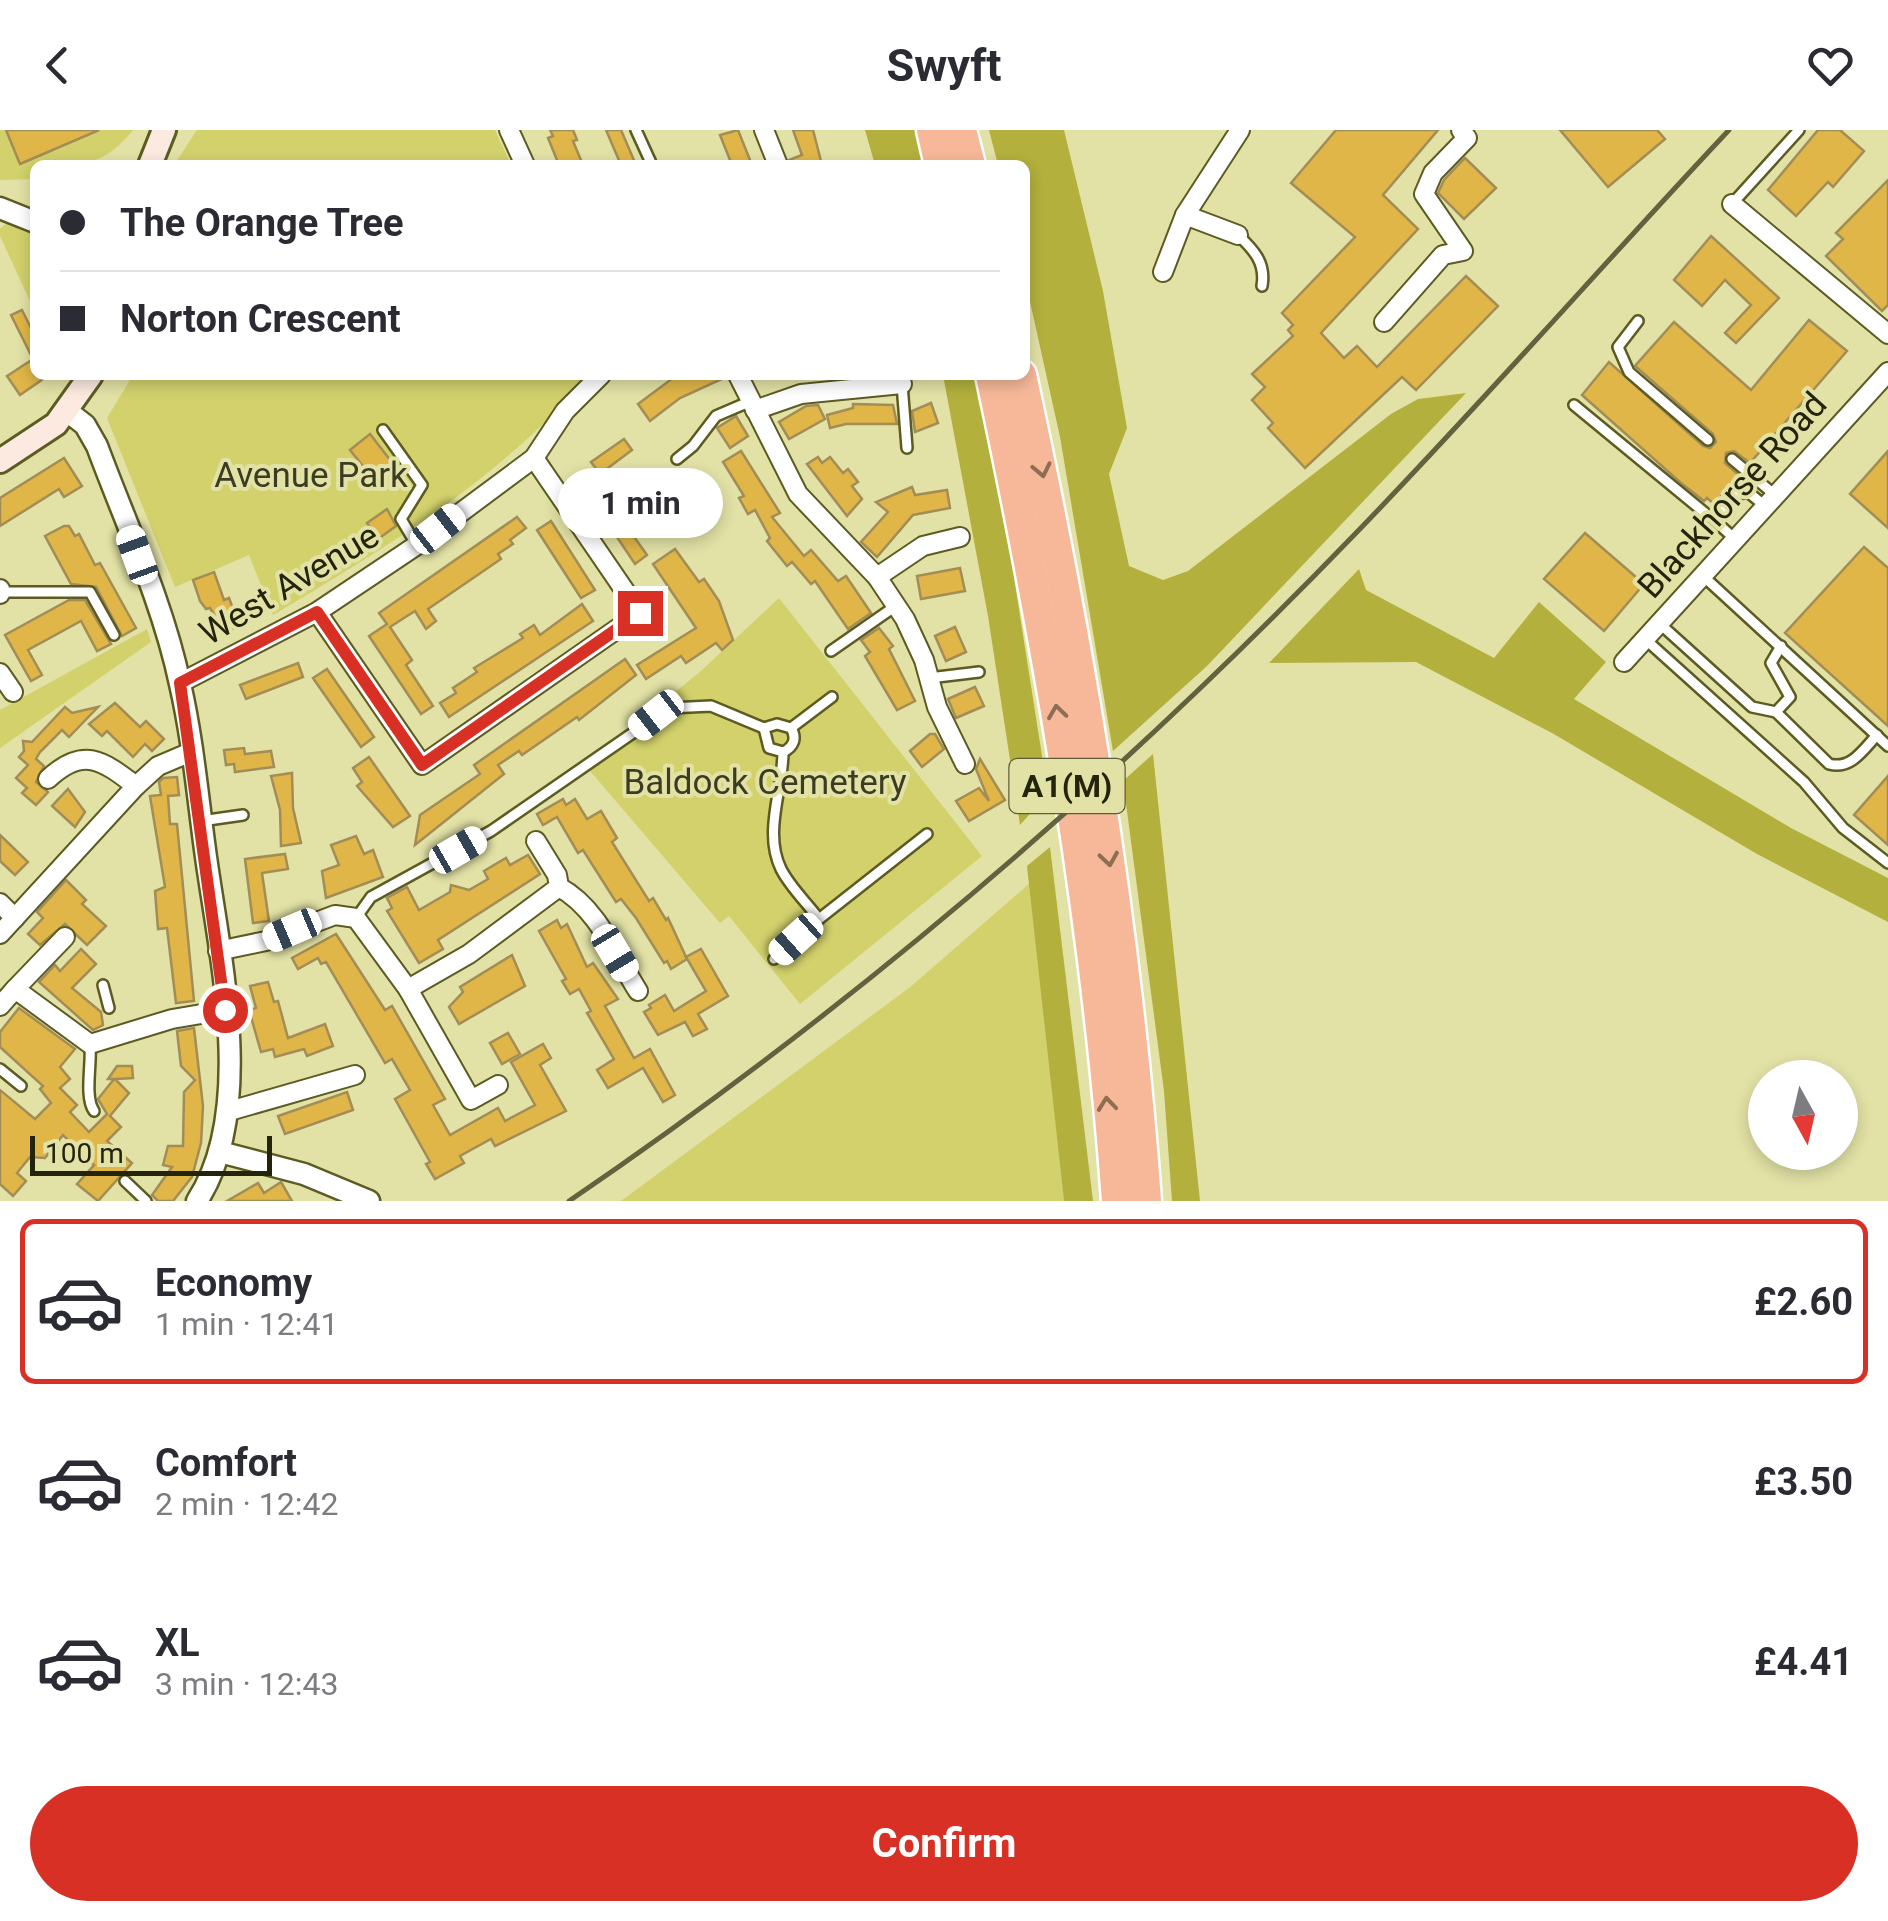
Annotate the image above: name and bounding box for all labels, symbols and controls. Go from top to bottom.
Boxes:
icon: back [30,38,85,93]
icon: heart [1803,38,1858,93]
text: Swyft [886,39,1002,92]
text: The Orange Tree [120,201,404,245]
text: Norton Crescent [120,297,401,341]
street label: Blackhorse Road [1629,384,1835,606]
park label: Avenue Park [214,455,408,496]
one-way arrow [1030,461,1051,478]
callout: 1 min [558,468,722,538]
text: 1 min [600,484,681,522]
car [405,499,471,559]
street label: West Avenue [192,515,386,654]
car [113,522,161,588]
route end [618,591,663,636]
car [623,685,689,745]
one-way arrow [1047,704,1068,721]
road number: A1(M) [1010,759,1124,813]
park label: Baldock Cemetery [623,762,907,803]
car [425,822,491,878]
one-way arrow [1098,851,1119,868]
car [259,904,325,956]
car [764,908,828,970]
car [587,920,643,986]
route start [203,988,248,1033]
north arrow [1748,1060,1858,1170]
map controls [1748,1060,1858,1170]
one-way arrow [1097,1096,1118,1112]
scale bar [30,1131,272,1176]
text: 100 m [45,1137,124,1170]
icon: car [35,1257,125,1347]
text: Economy [155,1261,312,1305]
text: £2.60 [1754,1280,1853,1324]
text: 1 min · 12:41 [155,1305,338,1343]
icon: car [35,1437,125,1527]
text: Comfort [155,1441,297,1485]
text: £3.50 [1754,1460,1853,1504]
text: 2 min · 12:42 [155,1485,338,1523]
icon: car [35,1617,125,1707]
text: XL [155,1621,200,1665]
text: £4.41 [1754,1640,1853,1684]
text: 3 min · 12:43 [155,1665,338,1703]
button: Confirm [30,1786,1858,1901]

